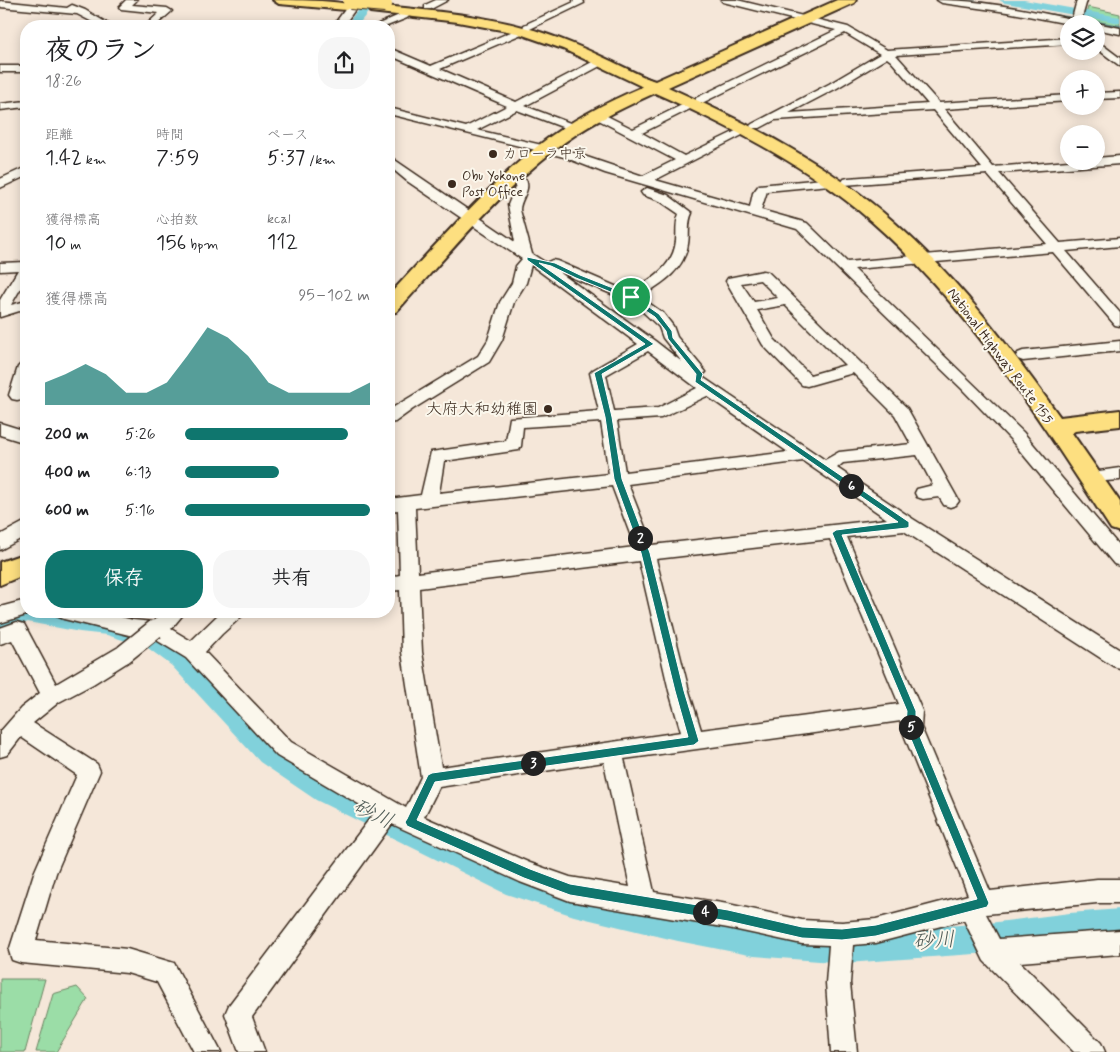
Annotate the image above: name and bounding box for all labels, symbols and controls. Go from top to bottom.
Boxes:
map controls [1060,15,1105,170]
button: layers [1060,15,1105,60]
text: 夜のラン [45,33,157,70]
button: share [318,37,370,89]
button: + [1060,70,1105,115]
text: 18:26 [45,71,82,92]
button: − [1060,125,1105,170]
text: 距離 [45,126,73,144]
text: 時間 [156,126,184,144]
text: ペース [267,126,308,144]
text: 1.42 [45,144,82,172]
text: 7:59 [156,144,199,172]
text: 5:37 [267,144,305,172]
place label: カローラ中京 [503,145,587,163]
marker: カローラ中京 [487,148,499,160]
text: km [82,151,106,169]
text: /km [305,151,336,169]
place label: Obu Yokone Post Office [462,167,525,201]
marker: Obu Yokone Post Office [446,178,458,190]
text: kcal [267,210,291,228]
text: 獲得標高 [45,211,101,229]
text: 心拍数 [156,211,198,229]
text: 112 [267,228,298,256]
text: 10 [45,229,66,257]
text: 156 [156,229,186,257]
text: m [66,236,81,254]
text: bpm [186,236,218,254]
pin [610,276,652,318]
icon: arrive [617,283,645,311]
street label: National Highway Route 155 [943,284,1057,428]
text: 95–102 m [298,285,370,306]
text: 獲得標高 [45,289,109,310]
place label: 大府大和幼稚園 [426,399,538,420]
marker: 大府大和幼稚園 [542,403,554,415]
text: 200 m [45,424,89,445]
text: 5:26 [125,424,156,445]
text: 400 m [45,462,90,483]
text: 6:13 [125,462,151,483]
pin: 6 [838,474,864,498]
text: 6 [848,477,855,495]
text: 600 m [45,500,89,521]
text: 5:16 [125,500,155,521]
pin: 2 [628,526,652,550]
text: 2 [637,529,644,547]
button: 保存 [45,550,203,608]
button: 共有 [213,550,370,608]
pin: 5 [898,714,924,740]
text: 5 [907,718,916,736]
pin: 3 [520,750,546,776]
text: 3 [530,754,537,772]
water label: 砂川 [348,792,398,836]
pin: 4 [692,900,718,924]
text: 4 [701,903,710,921]
water label: 砂川 [912,926,956,956]

